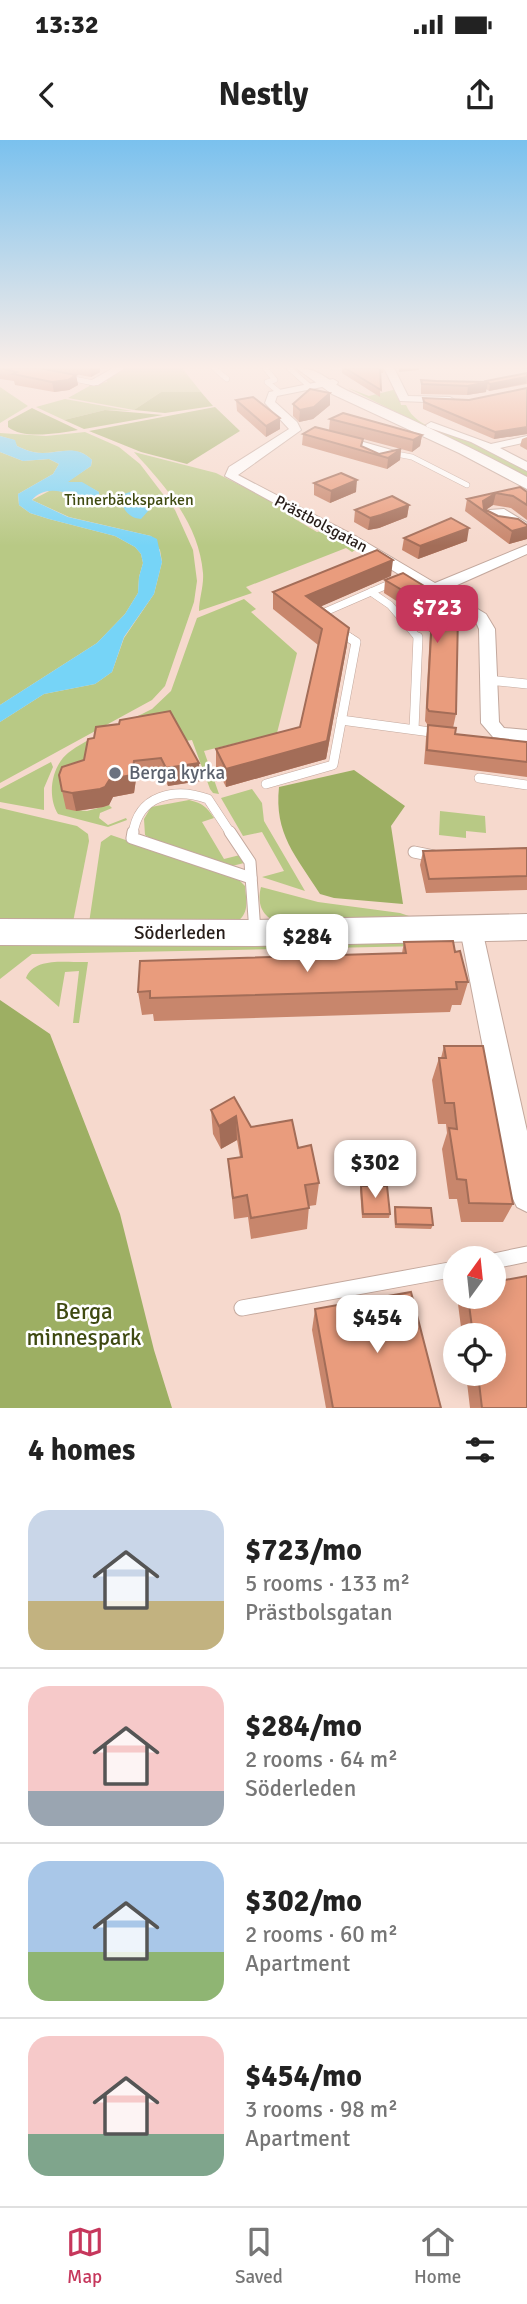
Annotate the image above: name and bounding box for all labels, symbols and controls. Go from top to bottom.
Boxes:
text: 13:32 [35,9,99,41]
text: Nestly [219,75,308,114]
icon: back [28,76,66,114]
icon: share [461,76,499,114]
park label: Tinnerbäcksparken [64,490,194,510]
street label: Prästbolsgatan [271,491,371,557]
pin: $723 [396,586,478,645]
text: $723 [412,593,462,622]
place label: Berga kyrka [129,761,225,785]
marker: Berga kyrka [107,765,123,781]
pin: $284 [266,914,348,974]
street label: Söderleden [134,921,226,945]
text: $284 [282,922,332,951]
pin: $302 [334,1140,416,1200]
text: $302 [350,1148,400,1177]
north arrow [443,1246,506,1309]
map controls [443,1246,506,1386]
pin: $454 [336,1296,418,1355]
park label: Berga minnespark [26,1297,142,1352]
text: $454 [352,1303,402,1332]
button: locate [443,1323,506,1386]
icon: filters [461,1431,499,1469]
text: 4 homes [28,1432,135,1469]
text: $723/mo [245,1532,362,1569]
icon: home [84,1538,168,1622]
text: 5 rooms · 133 m² [245,1569,410,1598]
text: Prästbolsgatan [245,1598,392,1627]
text: $284/mo [245,1708,362,1745]
icon: home [84,1714,168,1798]
text: 2 rooms · 64 m² [245,1745,398,1774]
text: Söderleden [245,1774,356,1803]
text: $302/mo [245,1883,362,1920]
icon: home [84,1889,168,1973]
text: 2 rooms · 60 m² [245,1920,398,1949]
text: Apartment [245,1949,350,1978]
text: $454/mo [245,2058,362,2095]
icon: home [84,2064,168,2148]
text: 3 rooms · 98 m² [245,2095,398,2124]
text: Apartment [245,2124,350,2153]
tab: Map [66,2223,104,2289]
tab: Saved [235,2223,283,2289]
tab: Home [414,2223,461,2289]

